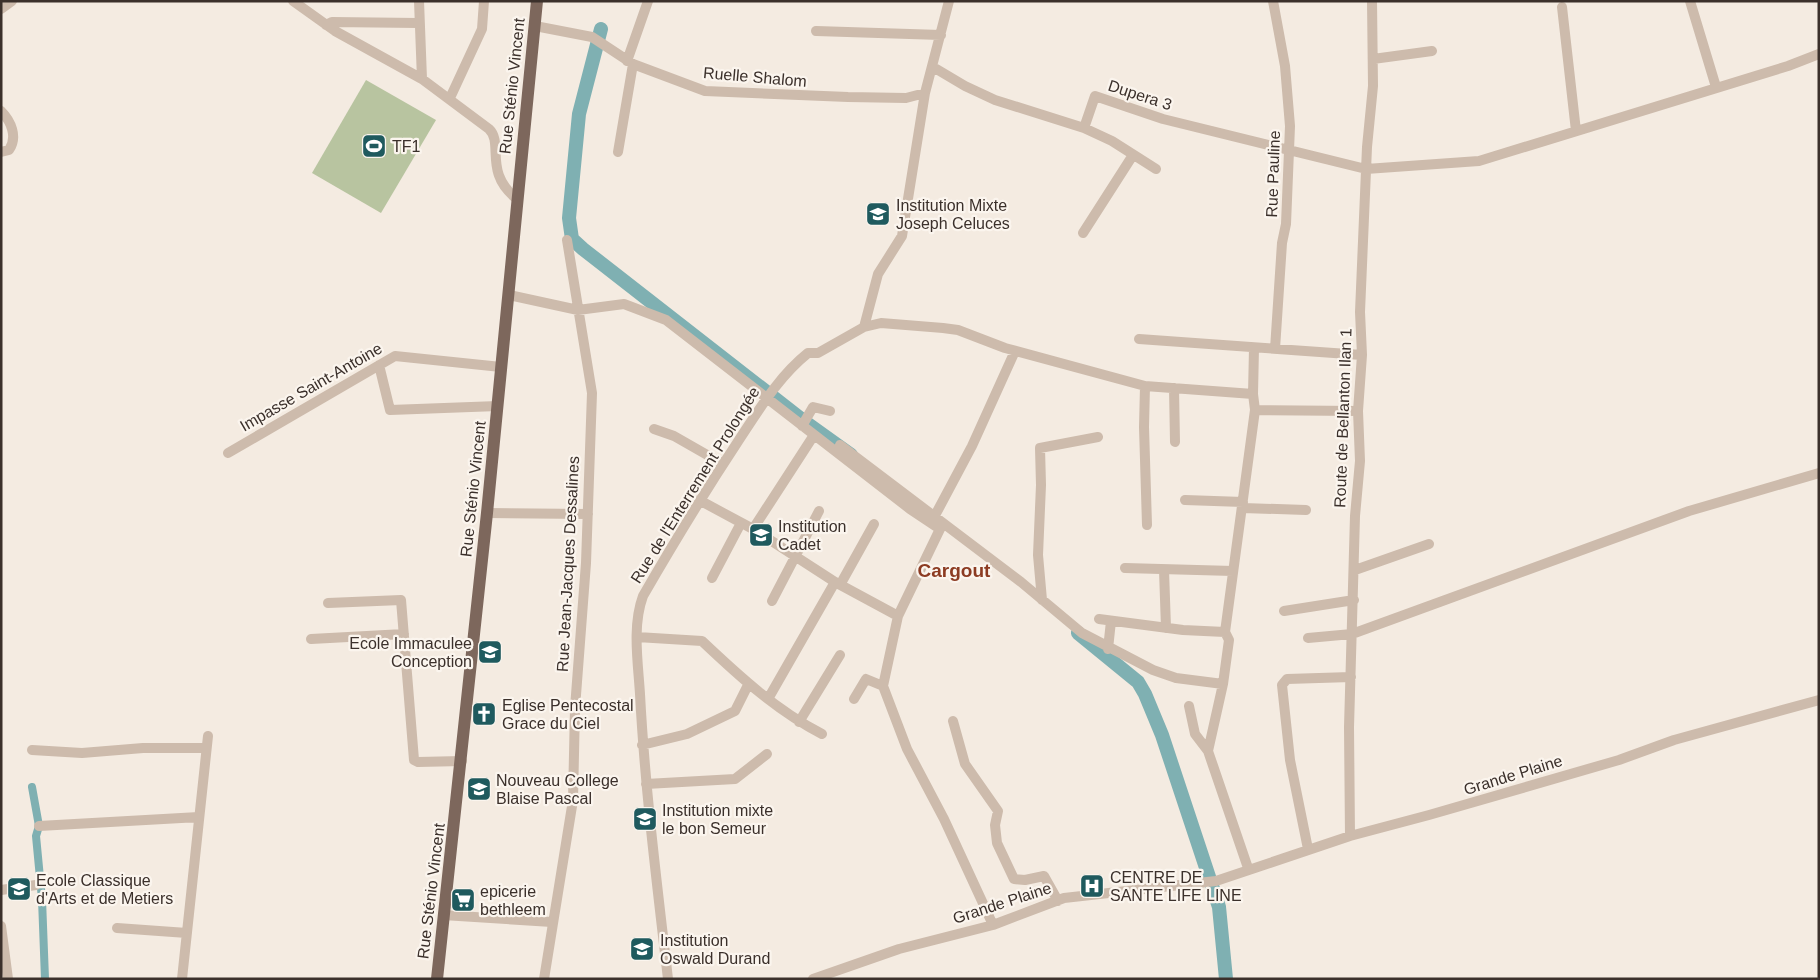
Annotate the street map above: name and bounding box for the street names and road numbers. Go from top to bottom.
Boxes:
street label: Rue Sténio Vincent [496,17,528,155]
street label: Ruelle Shalom [702,64,808,90]
street label: Dupera 3 [1106,77,1174,113]
street label: Rue Pauline [1263,130,1283,218]
street label: Route de Bellanton Ilan 1 [1331,328,1355,508]
street label: Impasse Saint-Antoine [237,339,385,435]
street label: Rue de l'Enterrement Prolongée [627,384,763,586]
street label: Rue Sténio Vincent [457,420,489,558]
street label: Rue Jean-Jacques Dessalines [554,456,582,672]
street label: Grande Plaine [1462,752,1564,798]
street label: Rue Sténio Vincent [414,822,448,960]
street label: Grande Plaine [951,879,1053,927]

